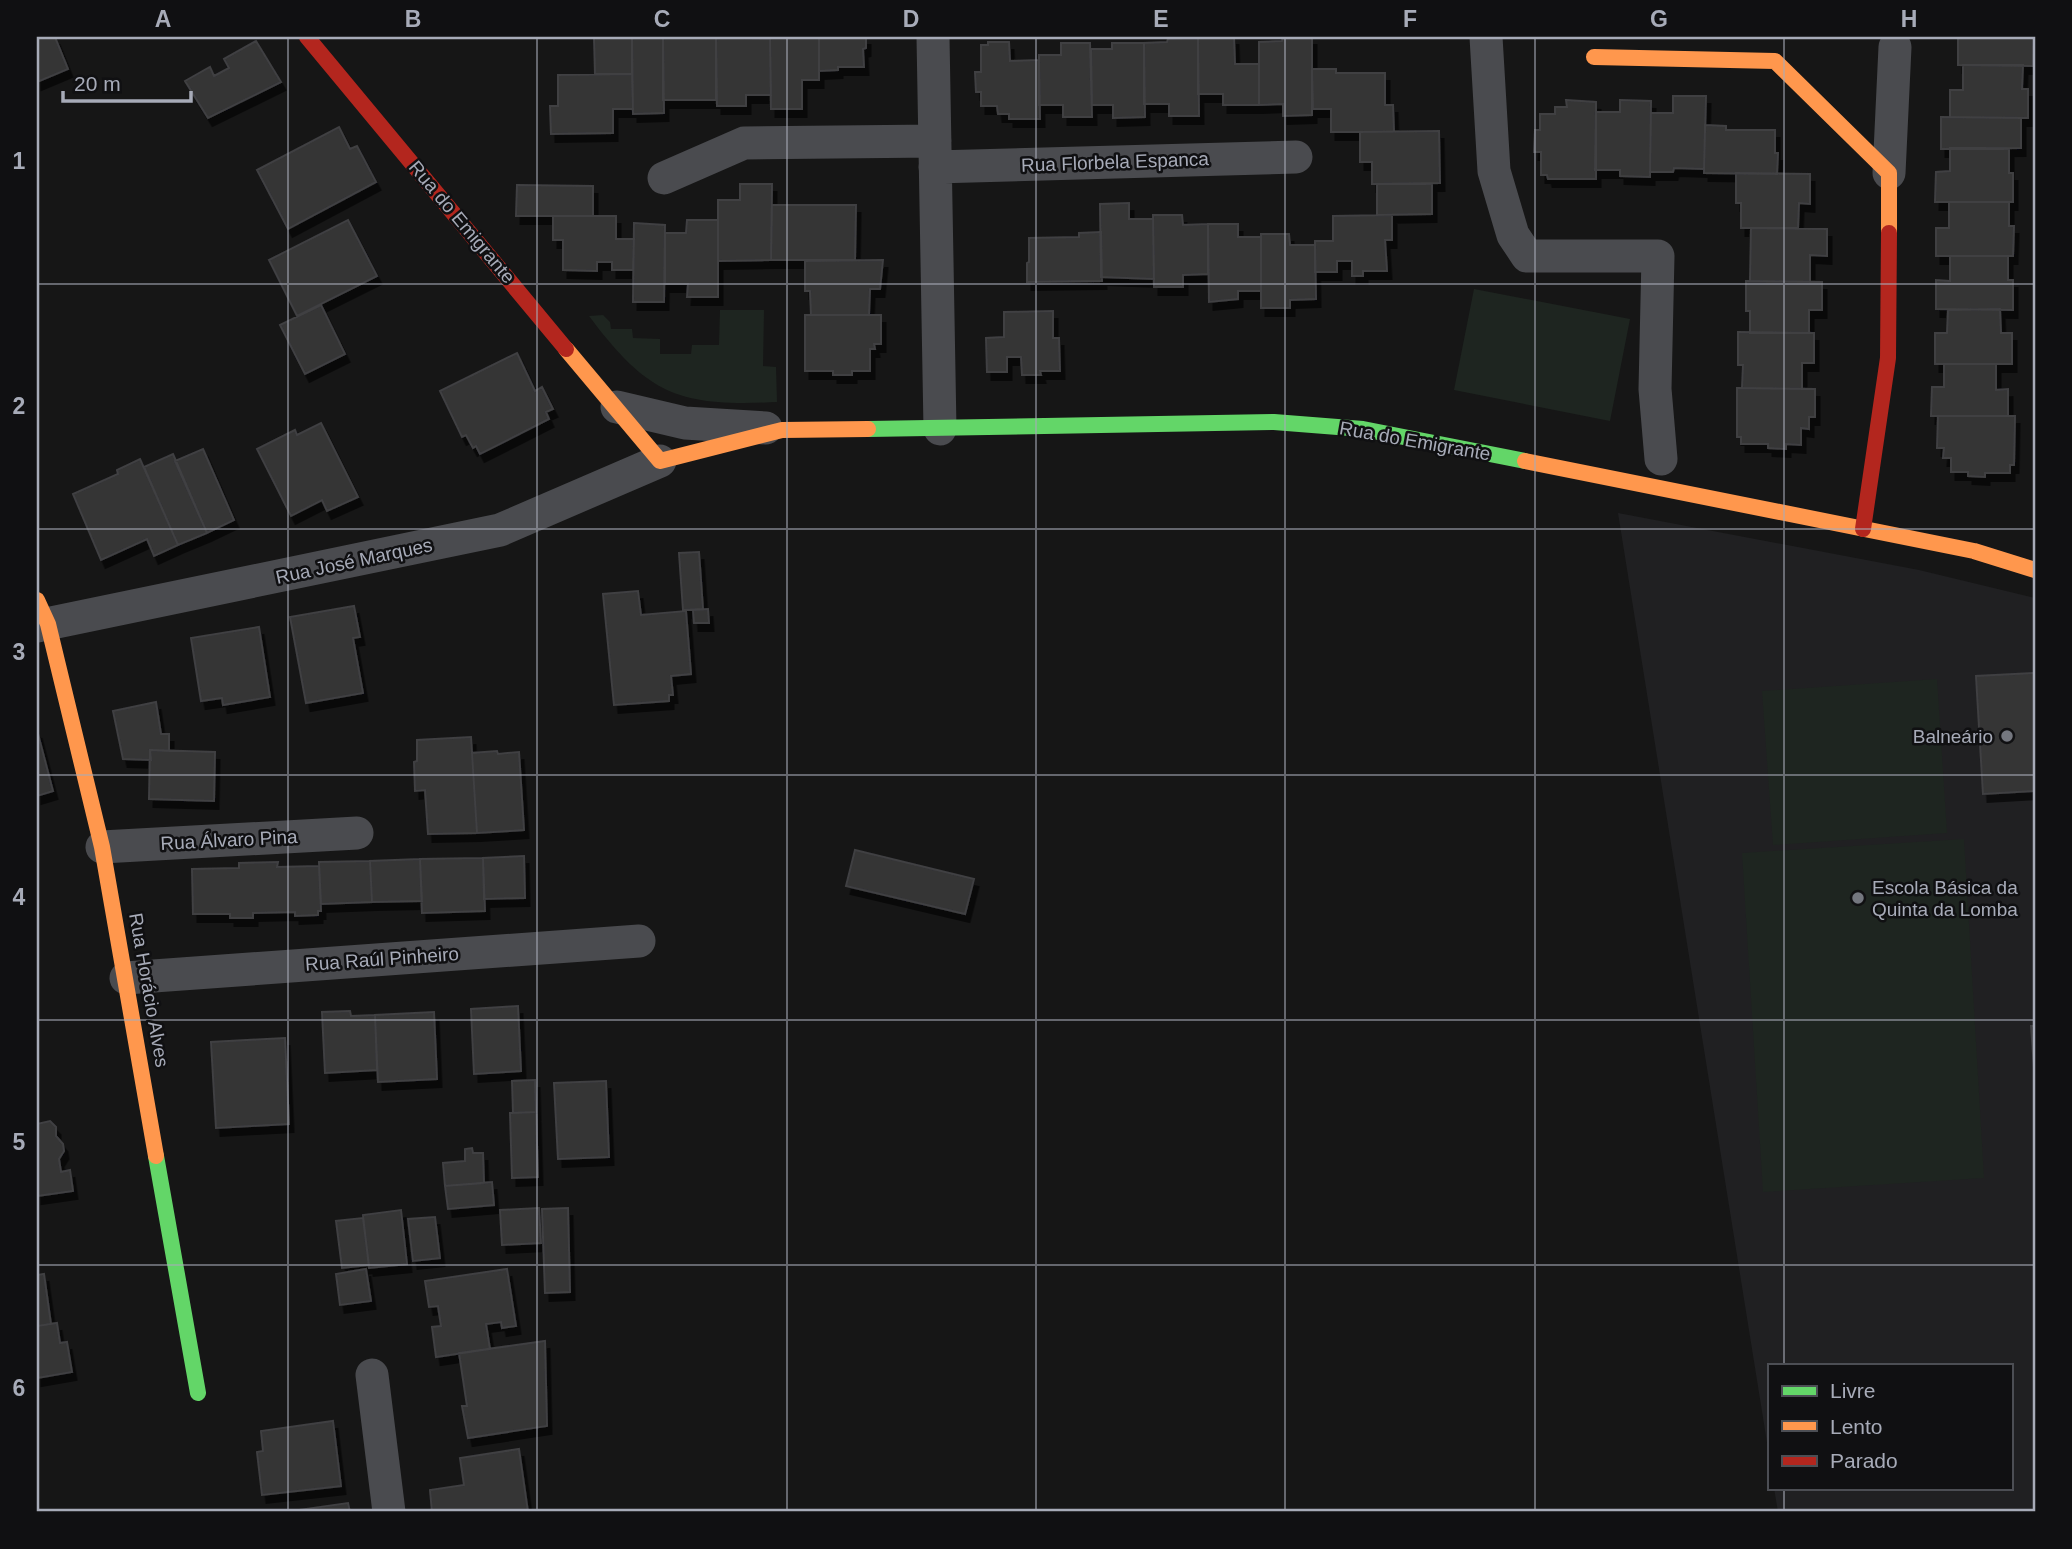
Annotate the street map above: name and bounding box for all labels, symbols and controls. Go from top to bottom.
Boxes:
text: A [155,6,171,32]
text: B [405,6,421,32]
text: C [654,6,670,32]
text: D [903,6,919,32]
text: E [1153,6,1169,32]
text: F [1403,6,1417,32]
text: G [1650,6,1668,32]
text: H [1901,6,1917,32]
scale bar [63,60,191,104]
text: 20 m [74,72,121,95]
text: 1 [13,148,26,174]
street label: Rua Florbela Espanca [1021,148,1210,176]
street label: Rua do Emigrante [405,157,519,287]
text: 2 [13,393,25,419]
street label: Rua do Emigrante [1338,417,1492,465]
street label: Rua José Marques [274,534,434,588]
text: 3 [13,639,25,665]
place label: Balneário [1913,726,1993,747]
marker: Balneário [1999,728,2015,744]
street label: Rua Álvaro Pina [160,826,299,854]
place label: Escola Básica da Quinta da Lomba [1872,877,2018,920]
text: 4 [13,884,26,910]
marker: Escola Básica da Quinta da Lomba [1850,890,1866,906]
street label: Rua Horácio Alves [125,911,173,1069]
street label: Rua Raúl Pinheiro [304,943,460,975]
text: 5 [13,1129,26,1155]
legend [1768,1364,2012,1490]
text: 6 [13,1375,25,1401]
text: Livre [1830,1379,1876,1402]
text: Lento [1830,1415,1883,1438]
text: Parado [1830,1449,1898,1472]

